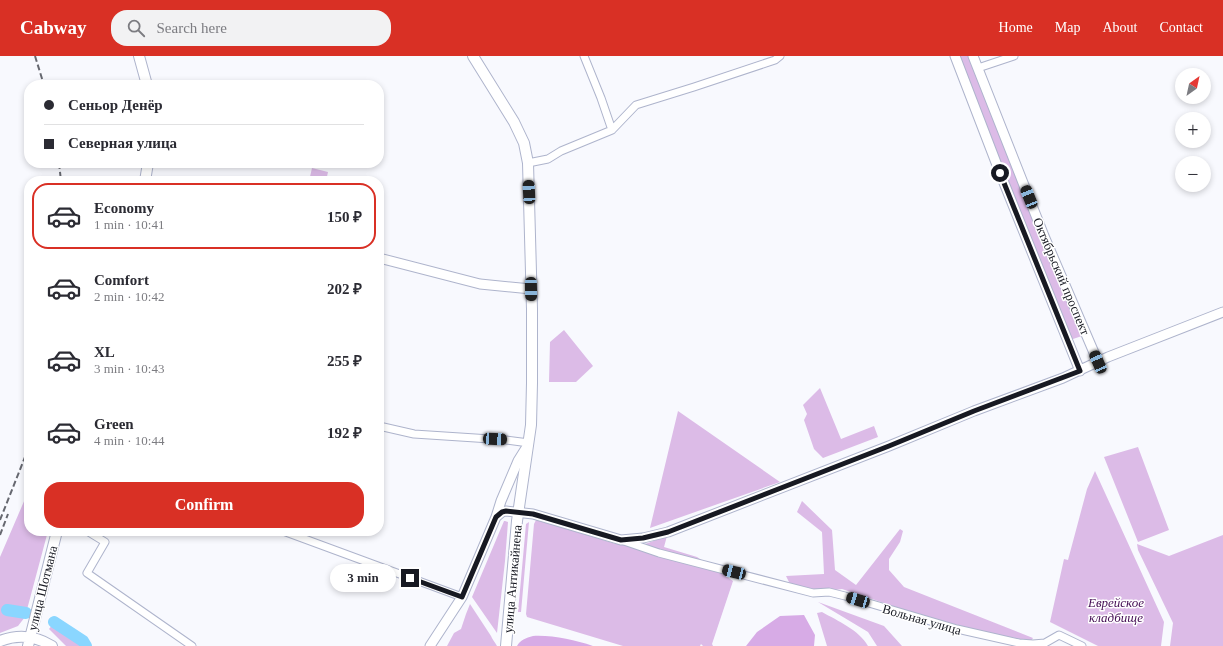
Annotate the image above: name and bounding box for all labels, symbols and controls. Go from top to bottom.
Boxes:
search box [111,10,391,46]
text: Cabway [20,17,87,38]
icon: search [125,17,147,39]
text: Search here [157,20,227,36]
text: Home [999,20,1033,35]
text: Map [1055,20,1080,35]
text: About [1102,20,1137,35]
text: Contact [1159,20,1203,35]
north arrow [1175,68,1211,104]
map controls [1175,68,1211,192]
text: Сеньор Денёр [68,97,163,113]
button: + [1175,112,1211,148]
text: Северная улица [68,135,177,151]
button: − [1175,156,1211,192]
route start [991,164,1009,182]
car [522,180,536,204]
car [1019,184,1039,210]
icon: car [46,198,82,234]
text: Economy [94,200,154,216]
text: 150 ₽ [327,209,362,225]
street label: Октябрьский проспект [1030,215,1093,337]
text: 1 min · 10:41 [94,217,164,232]
icon: car [46,270,82,306]
text: Comfort [94,272,149,288]
car [525,277,537,301]
text: 202 ₽ [327,281,362,297]
text: 2 min · 10:42 [94,289,164,304]
icon: car [46,342,82,378]
text: XL [94,344,115,360]
car [1088,349,1108,375]
text: 255 ₽ [327,353,362,369]
text: 3 min · 10:43 [94,361,164,376]
icon: car [46,414,82,450]
text: Green [94,416,134,432]
text: 192 ₽ [327,425,362,441]
car [483,432,507,446]
text: 4 min · 10:44 [94,433,164,448]
button: Confirm [44,482,364,528]
street label: улица Антикайнена [500,524,525,634]
street label: улица Шотмана [25,544,60,632]
car [721,563,747,581]
callout: 3 min [330,564,396,592]
route end [401,569,419,587]
text: 3 min [347,570,379,585]
car [845,591,871,609]
park label: Еврейское кладбище [1087,595,1144,625]
street label: Вольная улица [881,601,963,638]

